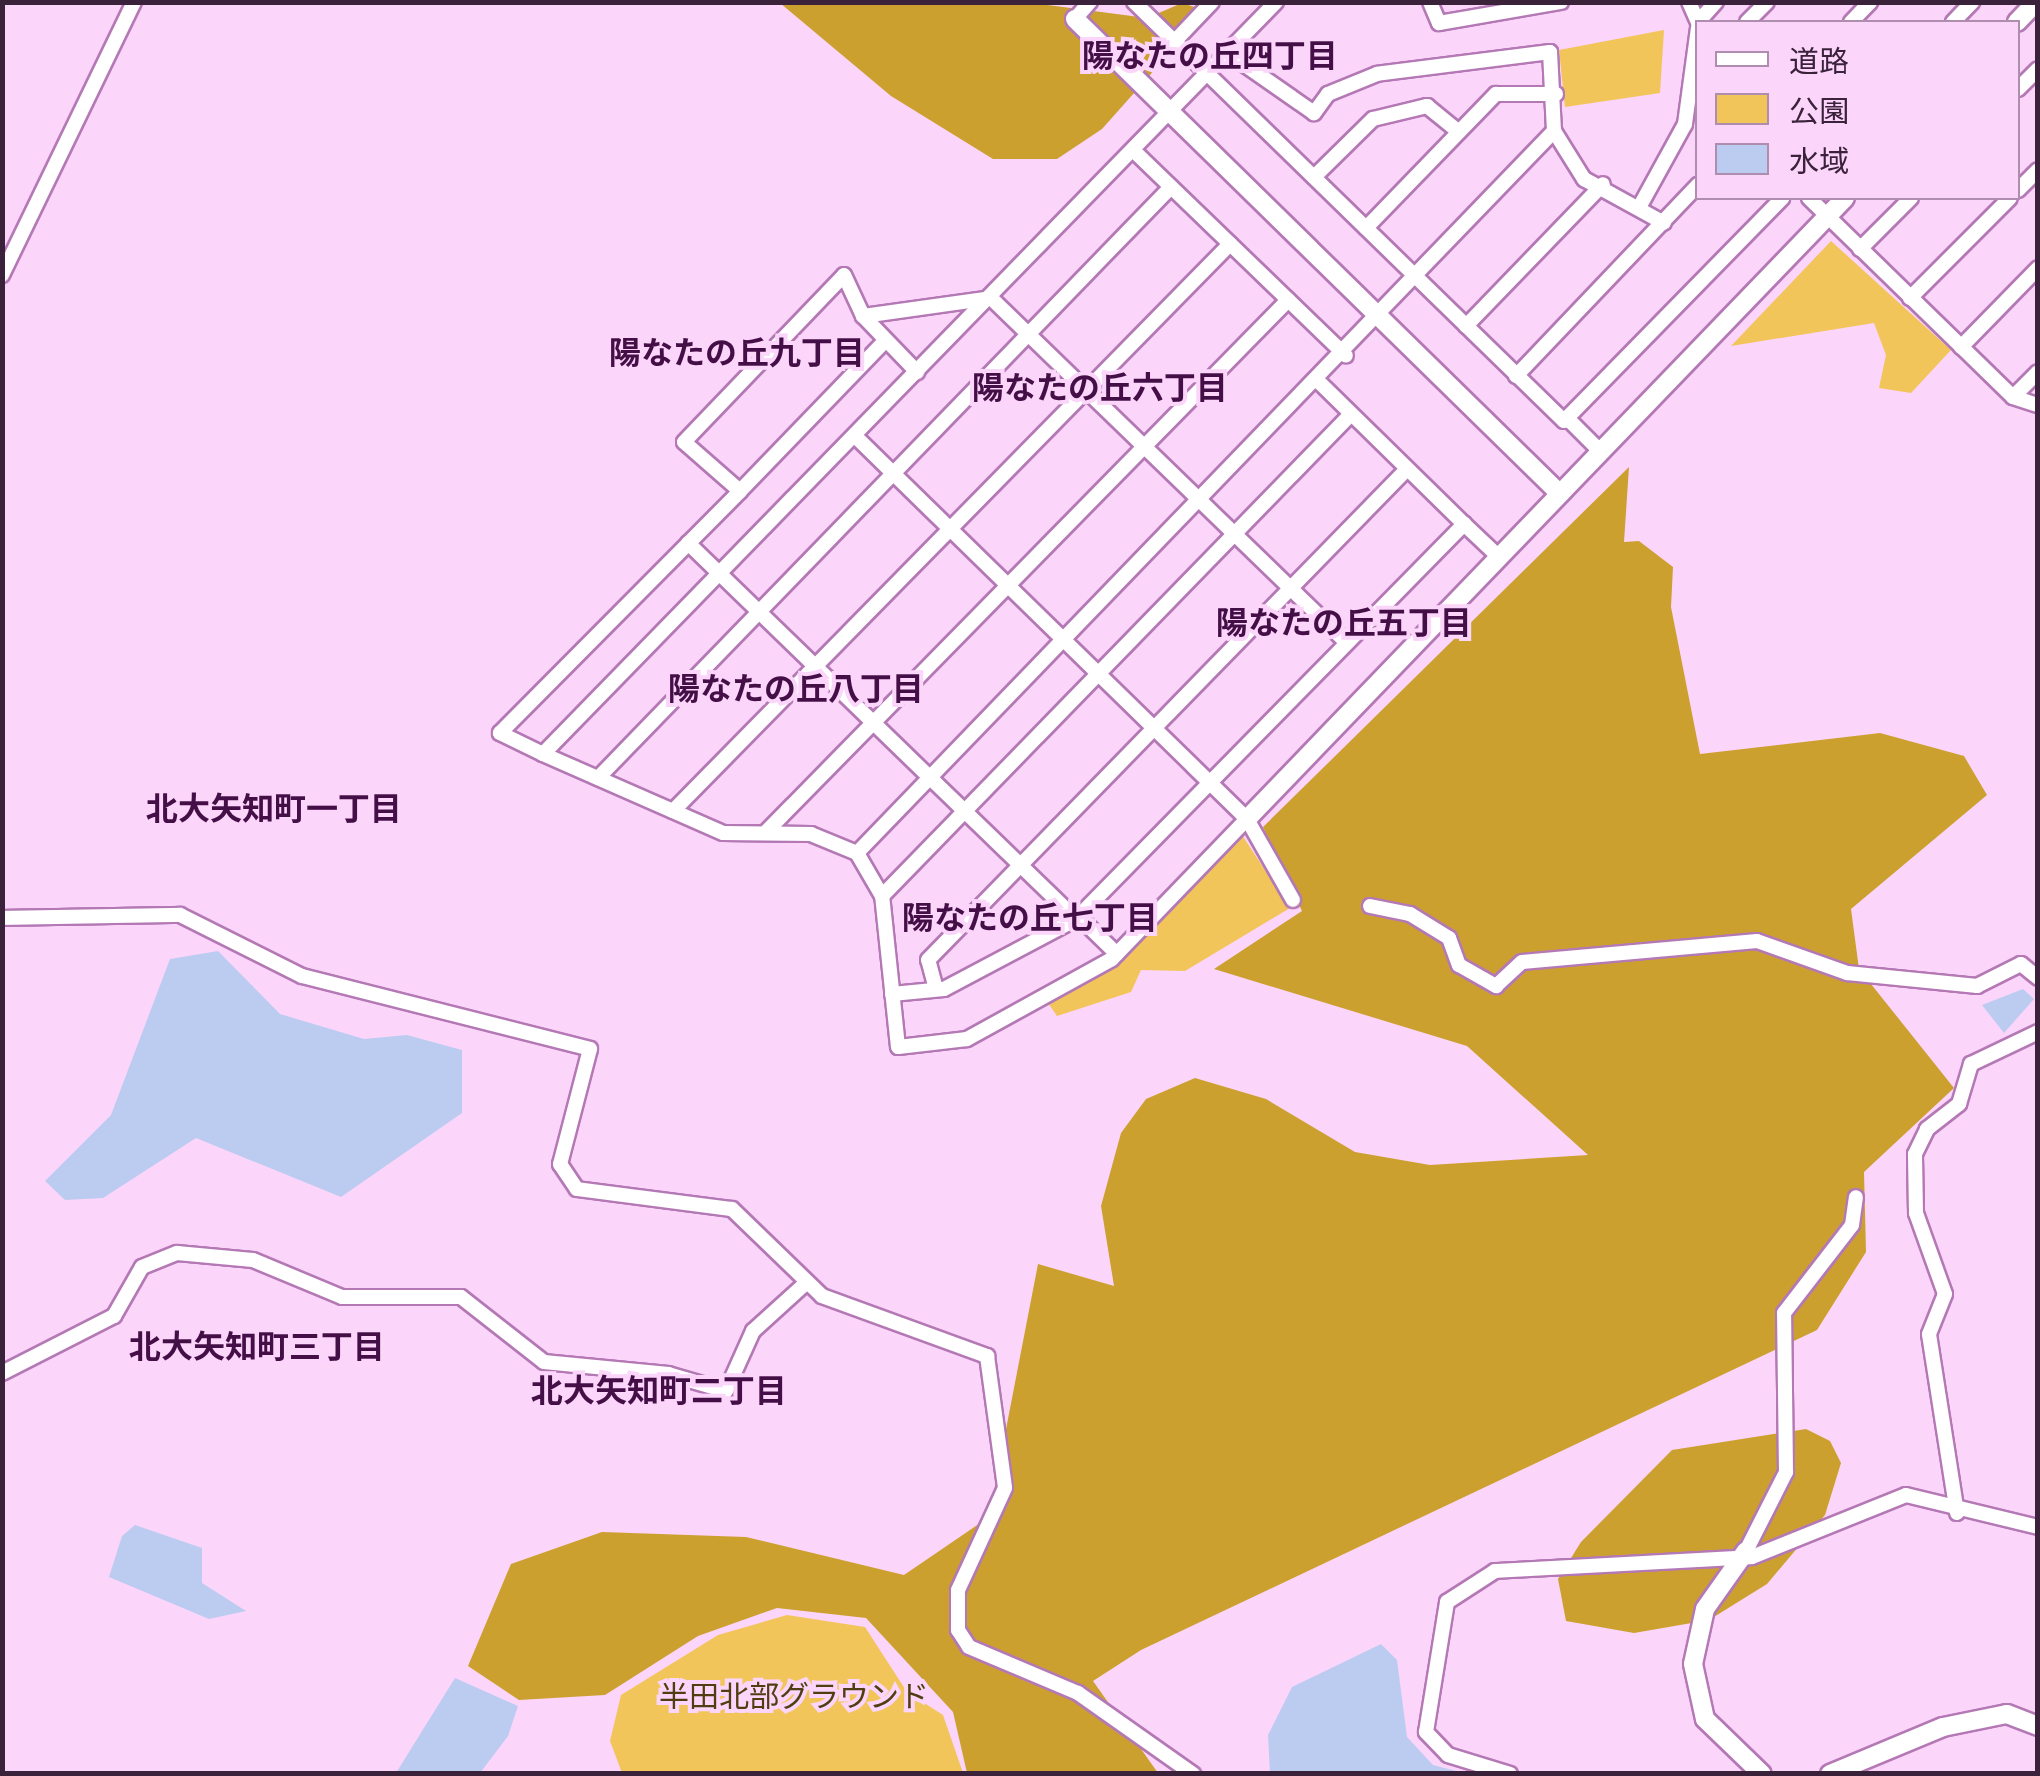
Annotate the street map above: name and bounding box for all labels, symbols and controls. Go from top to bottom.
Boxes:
legend [1695,20,2020,200]
district label: 陽なたの丘四丁目 [1082,35,1338,73]
text: 道路 [1789,41,1849,78]
text: 公園 [1789,91,1849,128]
text: 水域 [1789,141,1849,178]
district label: 陽なたの丘九丁目 [609,332,865,370]
district label: 陽なたの丘六丁目 [972,367,1228,405]
district label: 陽なたの丘五丁目 [1216,602,1472,640]
district label: 陽なたの丘八丁目 [668,668,924,706]
district label: 北大矢知町一丁目 [146,788,402,826]
district label: 陽なたの丘七丁目 [902,897,1158,935]
district label: 北大矢知町三丁目 [129,1326,385,1364]
district label: 北大矢知町二丁目 [531,1370,787,1408]
park label: 半田北部グラウンド [659,1677,929,1713]

